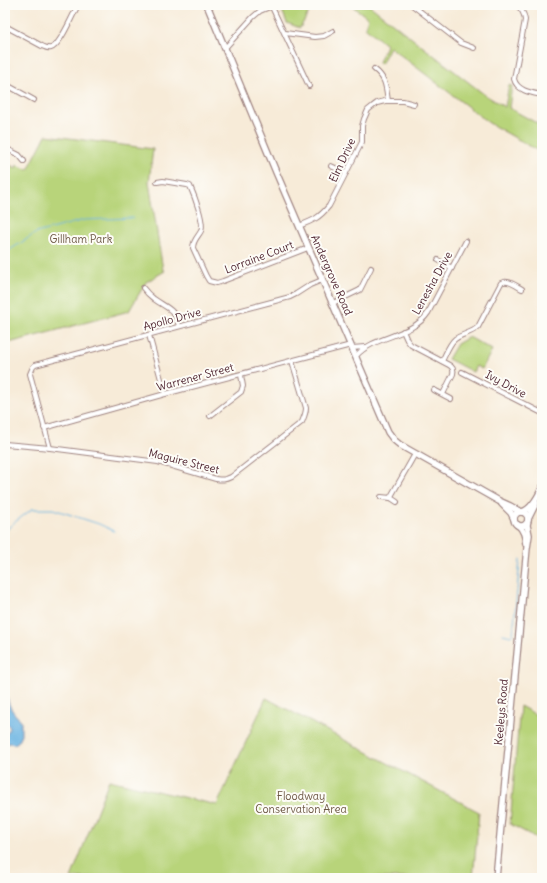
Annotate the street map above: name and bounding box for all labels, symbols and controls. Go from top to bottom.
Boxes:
street label: Elm Drive [326,136,358,184]
park label: Gillham Park [50,232,113,246]
street label: Andergrove Road [308,233,356,318]
street label: Lorraine Court [223,237,296,277]
street label: Lenesha Drive [409,249,455,317]
street label: Apollo Drive [142,305,202,333]
street label: Warrener Street [155,360,235,394]
street label: Ivy Drive [483,367,529,401]
street label: Maguire Street [147,445,221,477]
street label: Keeleys Road [491,678,511,746]
park label: Floodway Conservation Area [255,789,347,816]

